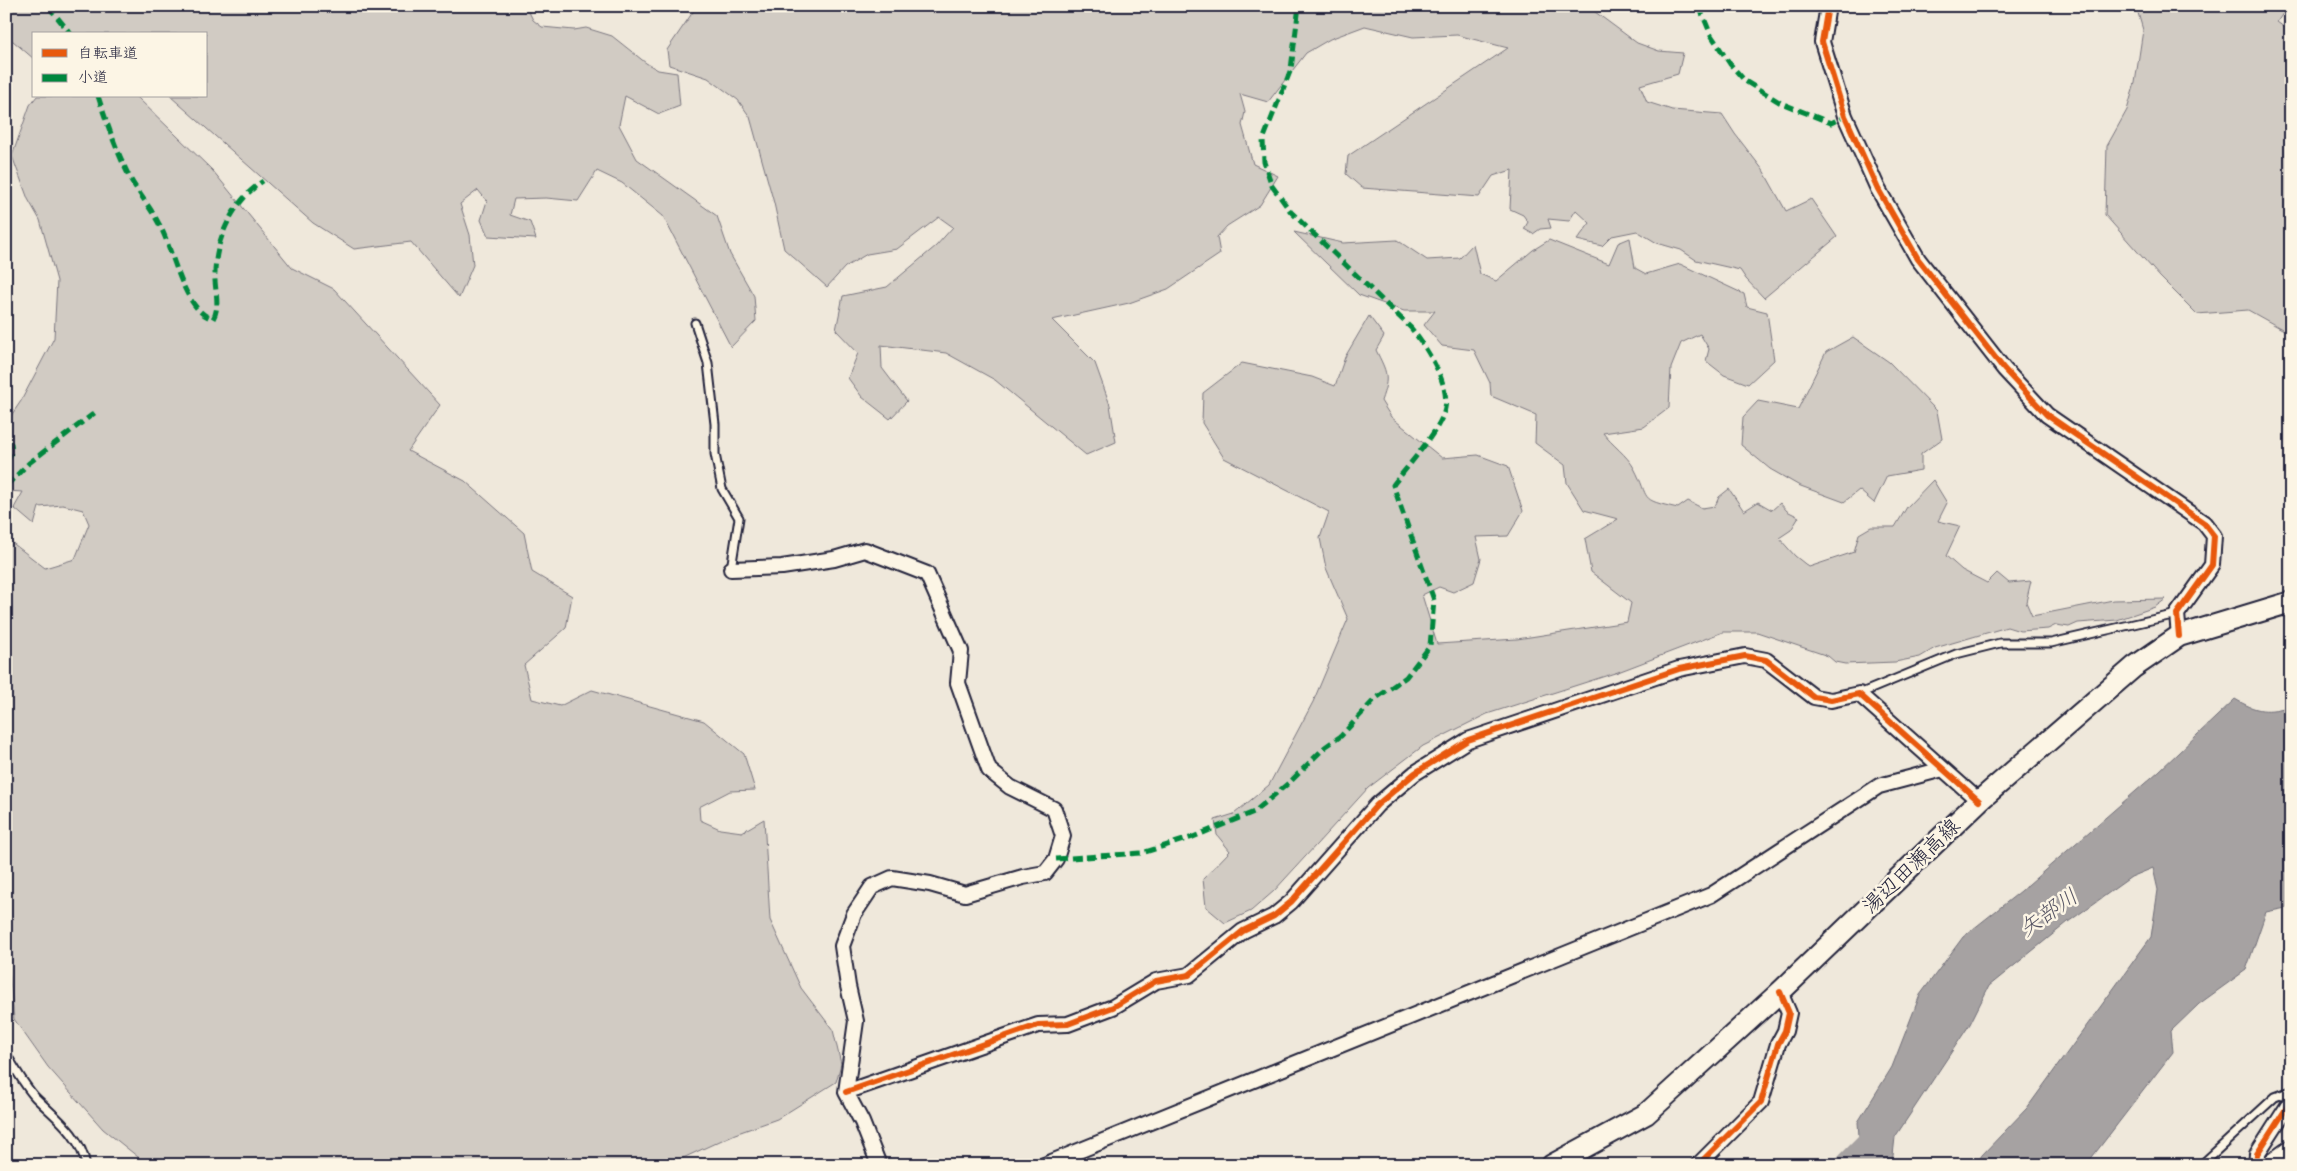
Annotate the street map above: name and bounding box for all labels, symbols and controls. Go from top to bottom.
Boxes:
legend [32,32,208,98]
text: 自転車道 [78,44,138,63]
text: 小道 [78,68,108,87]
street label: 湯辺田瀬高線 [1857,813,1965,919]
water label: 矢部川 [2014,882,2084,943]

